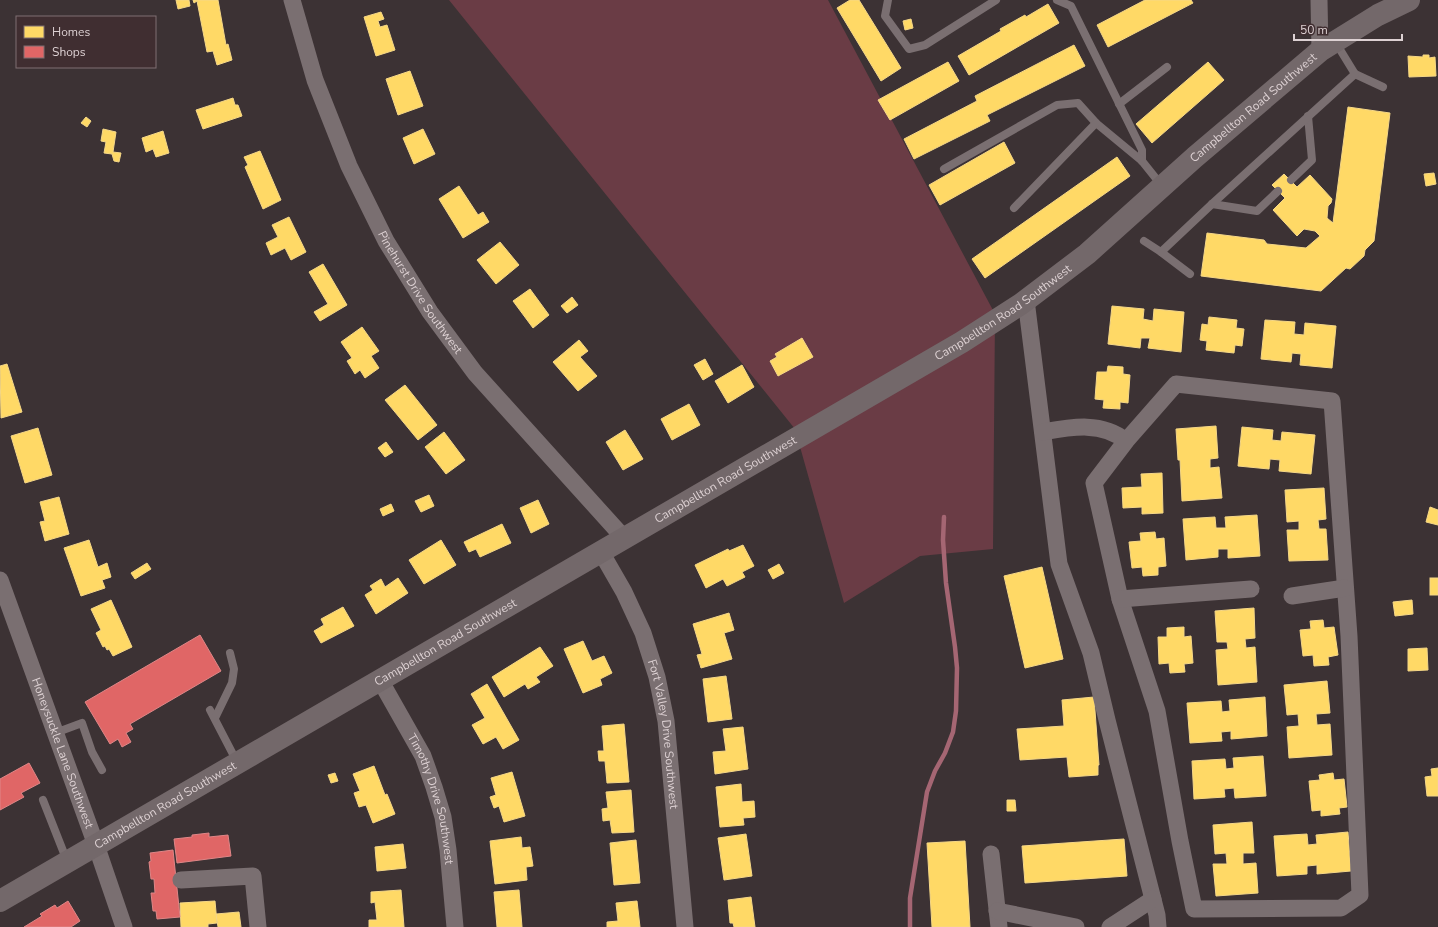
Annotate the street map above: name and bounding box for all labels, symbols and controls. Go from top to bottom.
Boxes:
legend [16,16,156,68]
scale bar [1294,16,1402,42]
text: 50 m [1300,22,1328,38]
text: Homes [52,24,90,40]
text: Shops [52,44,86,60]
street label: Campbellton Road Southwest [1186,49,1321,166]
street label: Pinehurst Drive Southwest [374,228,467,358]
street label: Campbellton Road Southwest [932,260,1075,364]
street label: Campbellton Road Southwest [651,431,800,527]
street label: Campbellton Road Southwest [371,594,520,690]
street label: Fort Valley Drive Southwest [644,657,682,810]
street label: Honeysuckle Lane Southwest [28,675,98,831]
street label: Timothy Drive Southwest [404,731,457,866]
street label: Campbellton Road Southwest [91,757,240,853]

